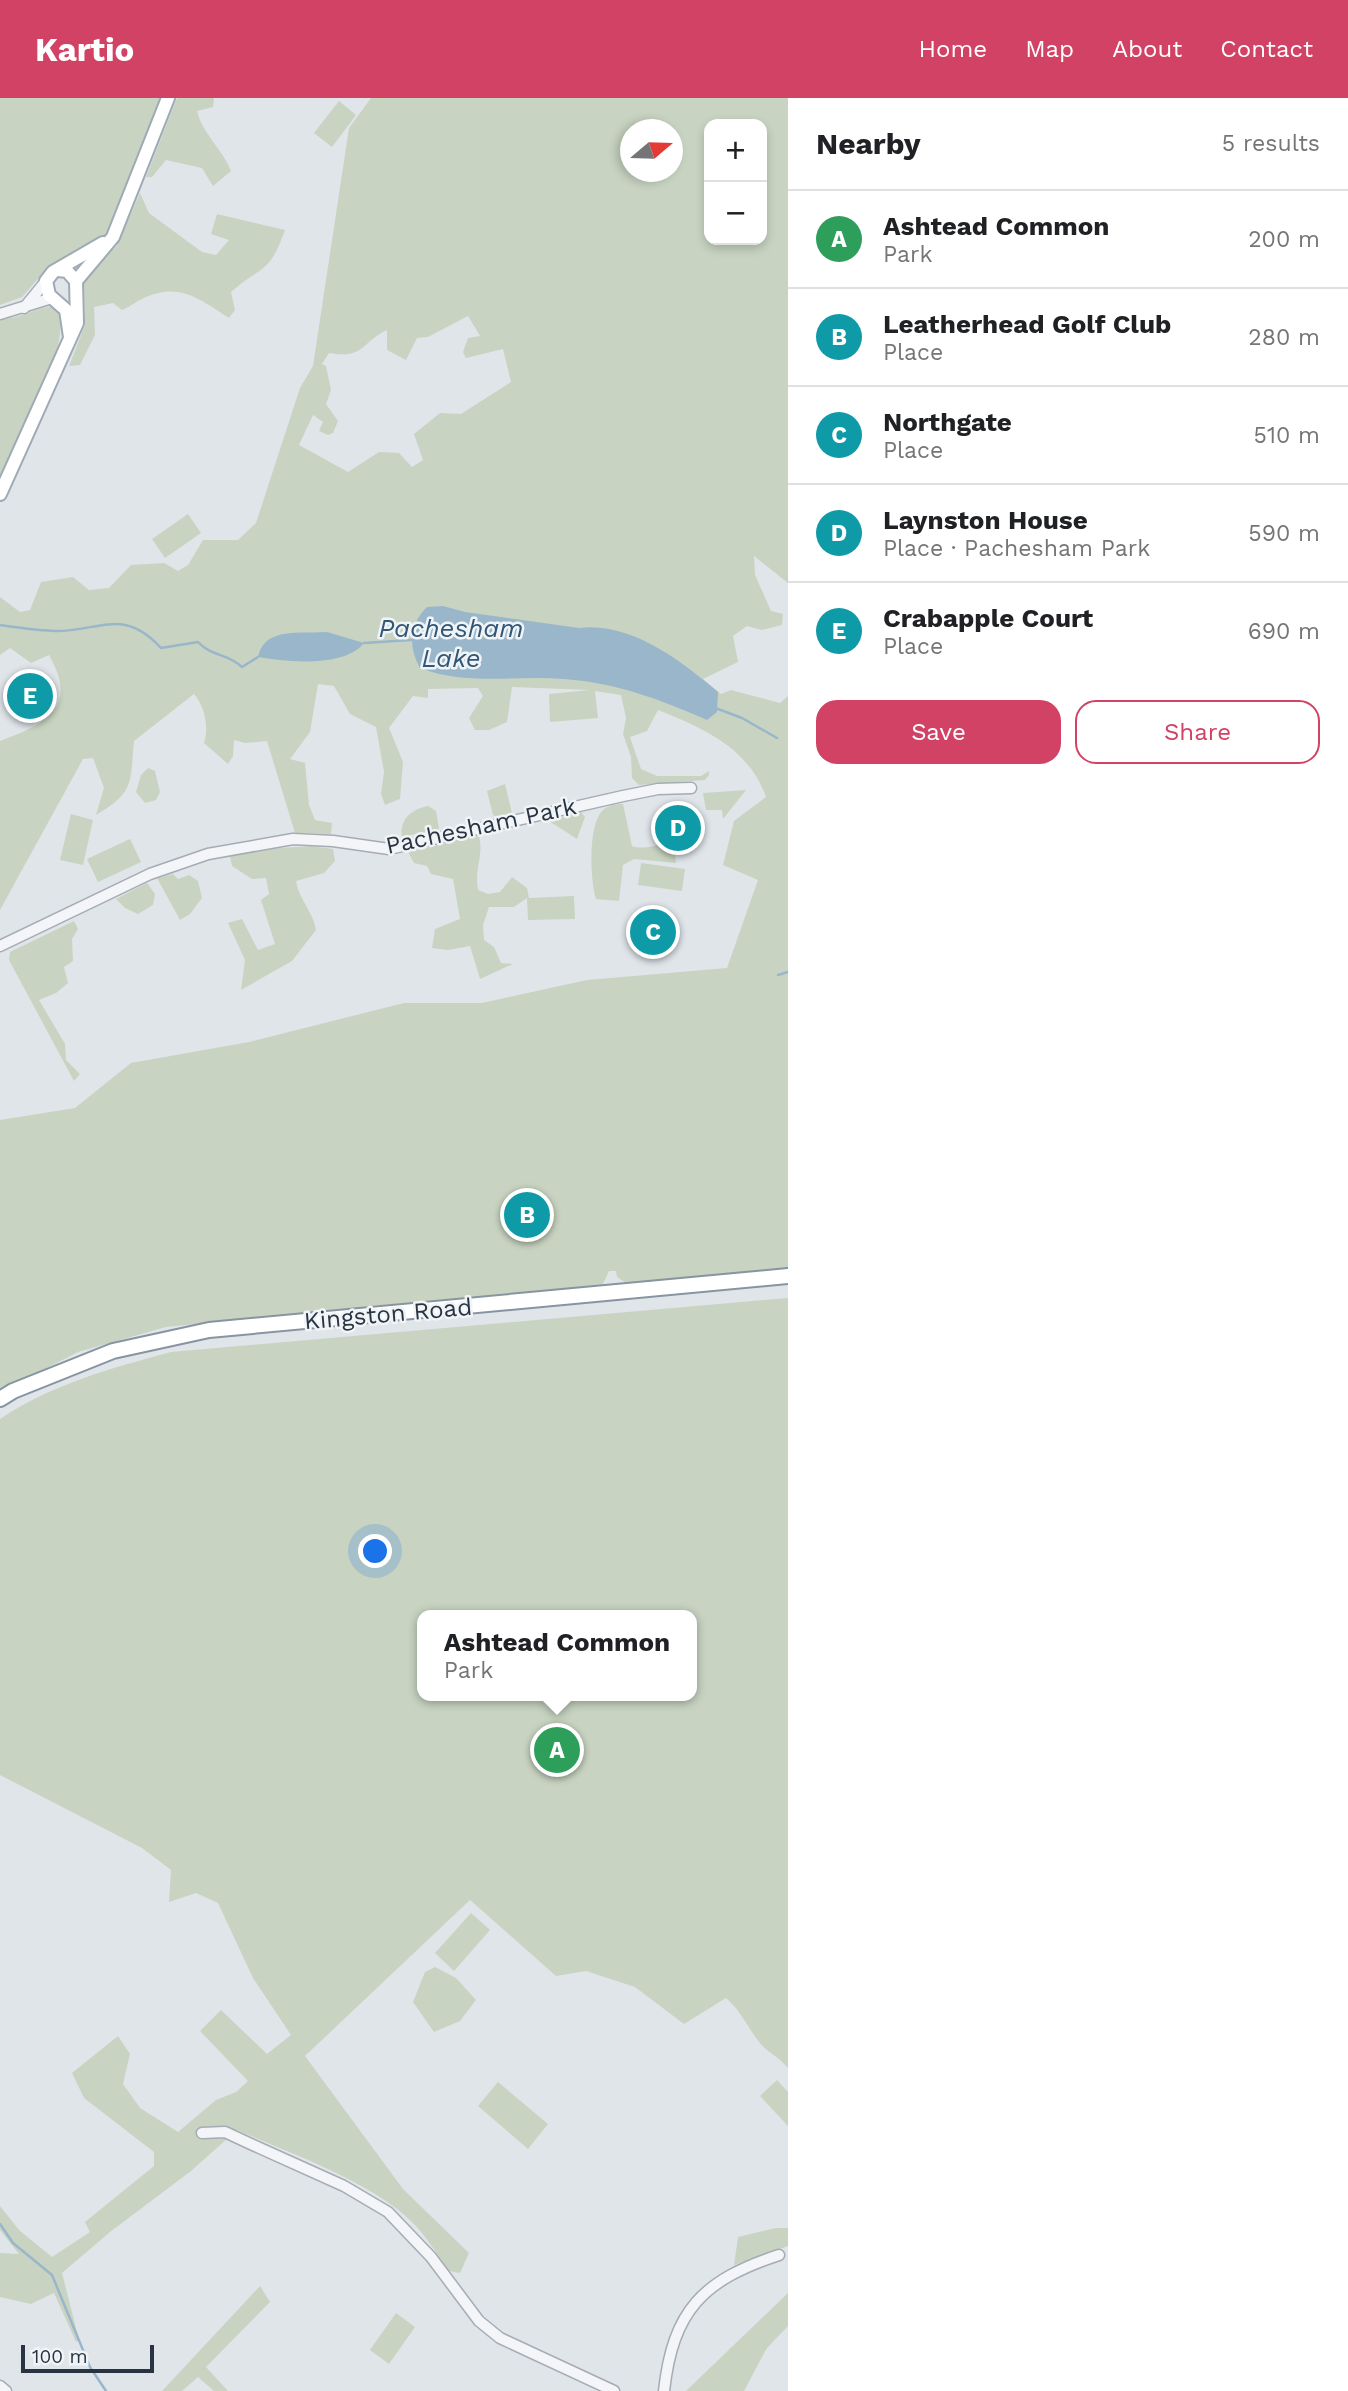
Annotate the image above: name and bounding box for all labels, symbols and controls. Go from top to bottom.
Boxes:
text: Kartio [35,30,134,69]
text: Home [919,35,987,63]
text: Map [1025,35,1074,63]
text: About [1112,35,1182,63]
text: Contact [1220,35,1313,63]
north arrow [620,119,683,182]
map controls [704,119,767,245]
button: + [704,119,767,182]
text: Nearby [816,126,921,161]
text: 5 results [1222,130,1320,157]
button: − [704,182,767,245]
text: Ashtead Common [883,211,1109,241]
text: A [831,226,847,253]
text: 200 m [1248,226,1320,253]
text: Park [883,241,932,268]
text: Leatherhead Golf Club [883,309,1171,339]
text: B [831,324,847,351]
text: 280 m [1248,324,1320,351]
text: Place [883,339,943,366]
text: Northgate [883,407,1012,437]
text: C [831,422,847,449]
text: 510 m [1254,422,1320,449]
text: Place [883,437,943,464]
text: Laynston House [883,505,1088,535]
text: D [831,520,847,547]
text: 590 m [1248,520,1320,547]
text: Place · Pachesham Park [883,535,1150,562]
text: Crabapple Court [883,603,1093,633]
water label: Pachesham Lake [378,613,524,673]
text: E [832,618,846,645]
text: 690 m [1248,618,1320,645]
text: Place [883,633,943,660]
pin: E [7,670,53,722]
button: Save [816,700,1061,764]
button: Share [1075,700,1320,764]
street label: Pachesham Park [383,792,579,860]
pin: D [655,802,701,854]
pin: C [630,906,676,958]
pin: B [504,1189,550,1241]
street label: Kingston Road [303,1293,473,1335]
your location [358,1534,392,1568]
popup [417,1610,697,1701]
text: Ashtead Common [444,1627,670,1657]
text: Park [444,1657,493,1684]
pin: A [534,1724,580,1776]
scale bar [21,2342,154,2374]
text: 100 m [32,2345,88,2368]

